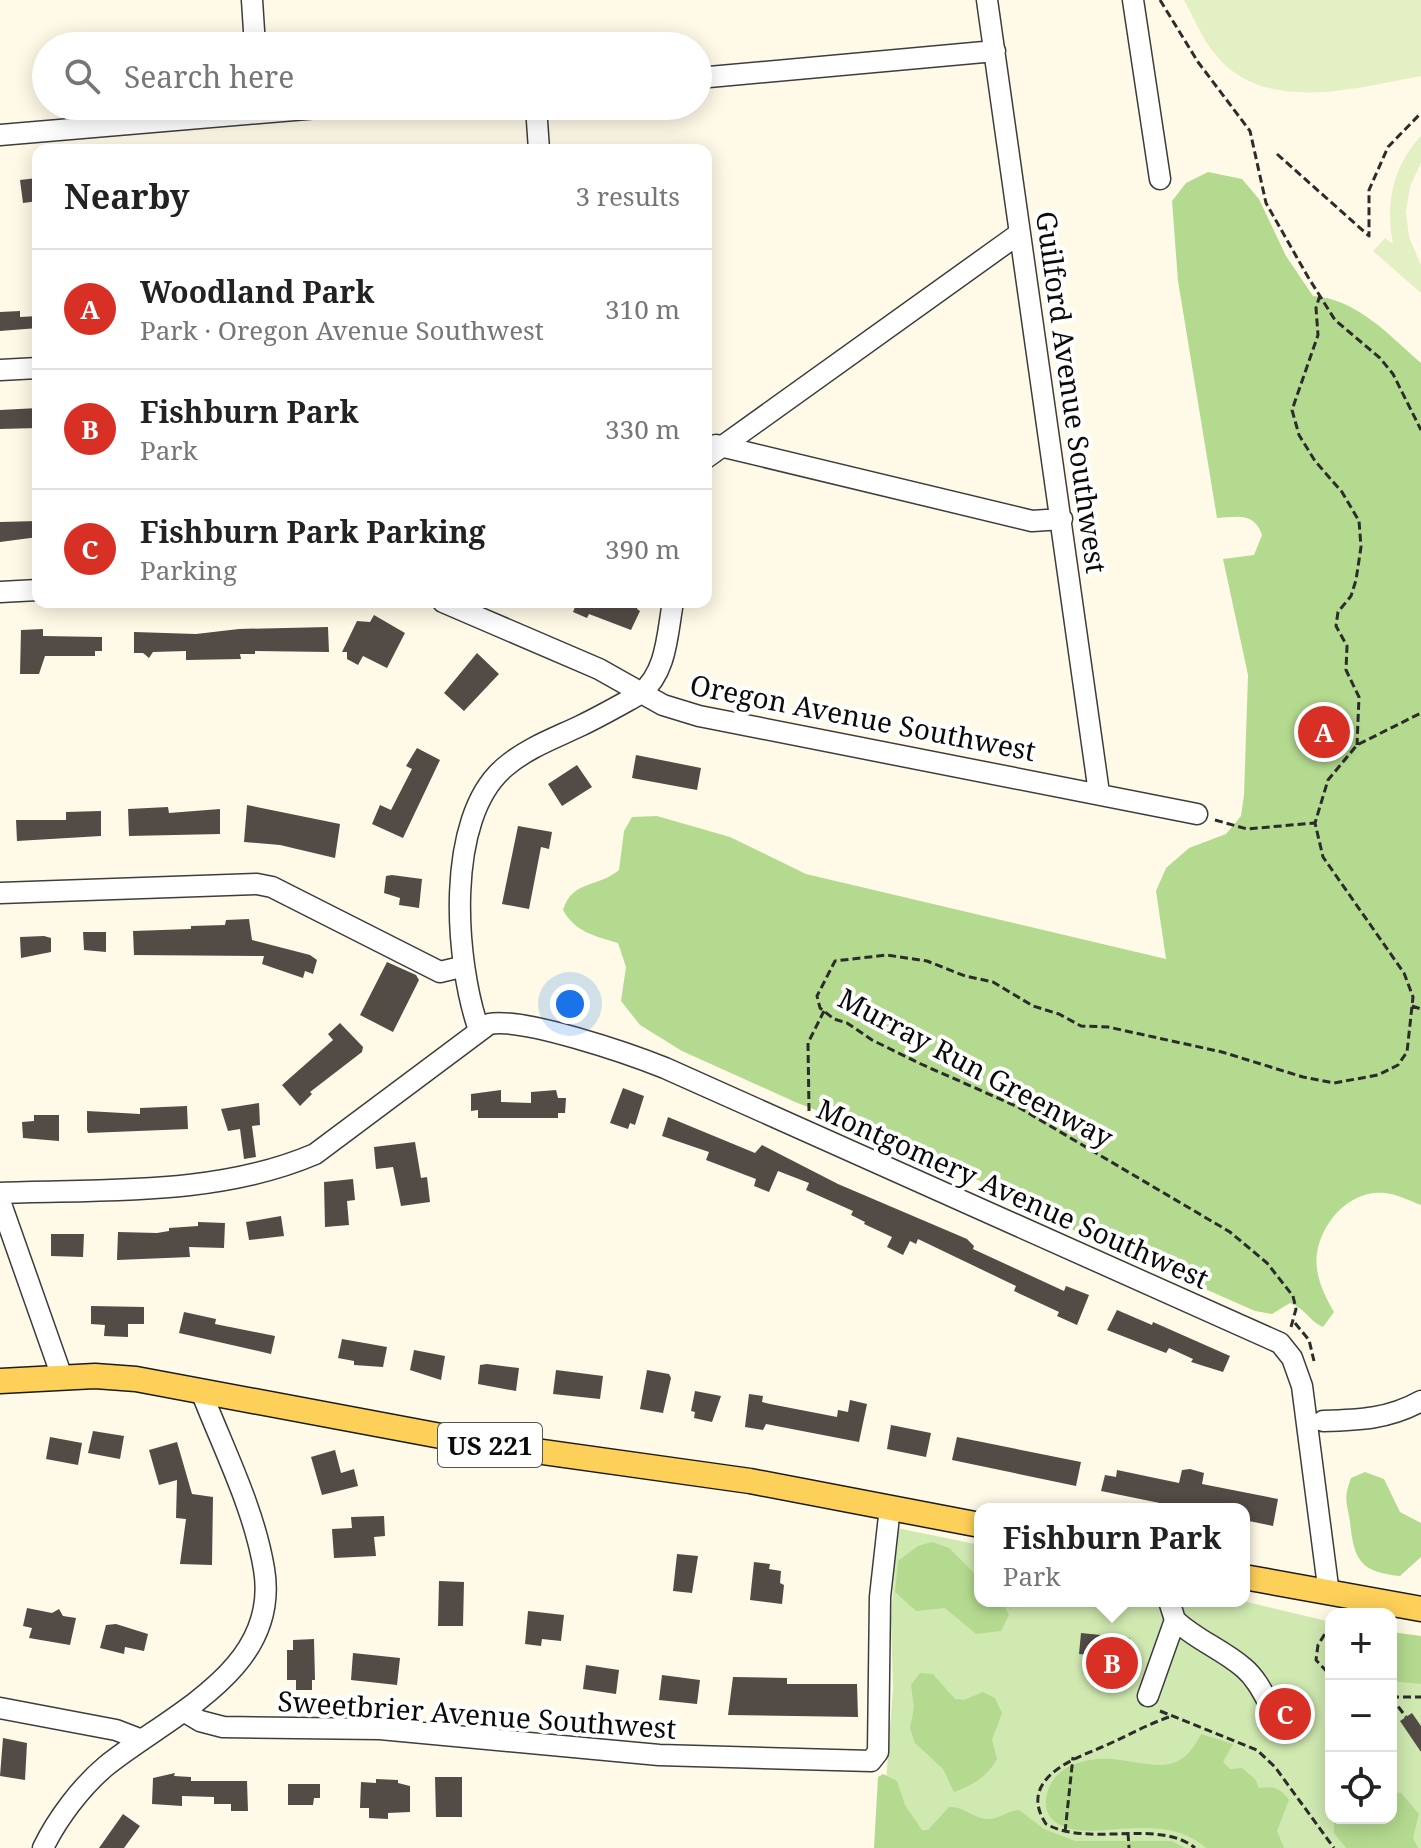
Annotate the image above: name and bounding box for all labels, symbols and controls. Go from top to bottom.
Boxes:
search box [32,32,712,120]
icon: search [60,54,104,98]
text: Search here [124,56,294,97]
text: Nearby [64,173,190,219]
text: 3 results [575,178,680,214]
street label: Guilford Avenue Southwest [1028,208,1116,576]
text: Woodland Park [140,271,374,312]
text: A [80,291,100,327]
text: 310 m [605,291,680,327]
text: Park · Oregon Avenue Southwest [140,312,544,348]
text: Fishburn Park [140,391,359,432]
text: B [81,411,99,447]
text: 330 m [605,411,680,447]
text: Park [140,432,198,468]
text: Fishburn Park Parking [140,511,486,552]
text: C [81,531,99,567]
text: 390 m [605,531,680,567]
text: Parking [140,552,237,588]
street label: Oregon Avenue Southwest [687,665,1039,769]
pin: A [1298,702,1350,762]
street label: Murray Run Greenway [832,978,1120,1156]
your location [550,984,590,1024]
street label: Montgomery Avenue Southwest [811,1089,1215,1297]
road number: US 221 [438,1423,542,1467]
popup [974,1503,1250,1607]
text: Fishburn Park [1003,1517,1221,1558]
text: Park [1003,1558,1061,1594]
map controls [1325,1608,1397,1824]
button: + [1325,1608,1397,1680]
pin: B [1086,1633,1138,1693]
button: − [1325,1680,1397,1752]
street label: Sweetbrier Avenue Southwest [276,1681,678,1747]
pin: C [1259,1684,1311,1744]
button: locate [1325,1752,1397,1824]

